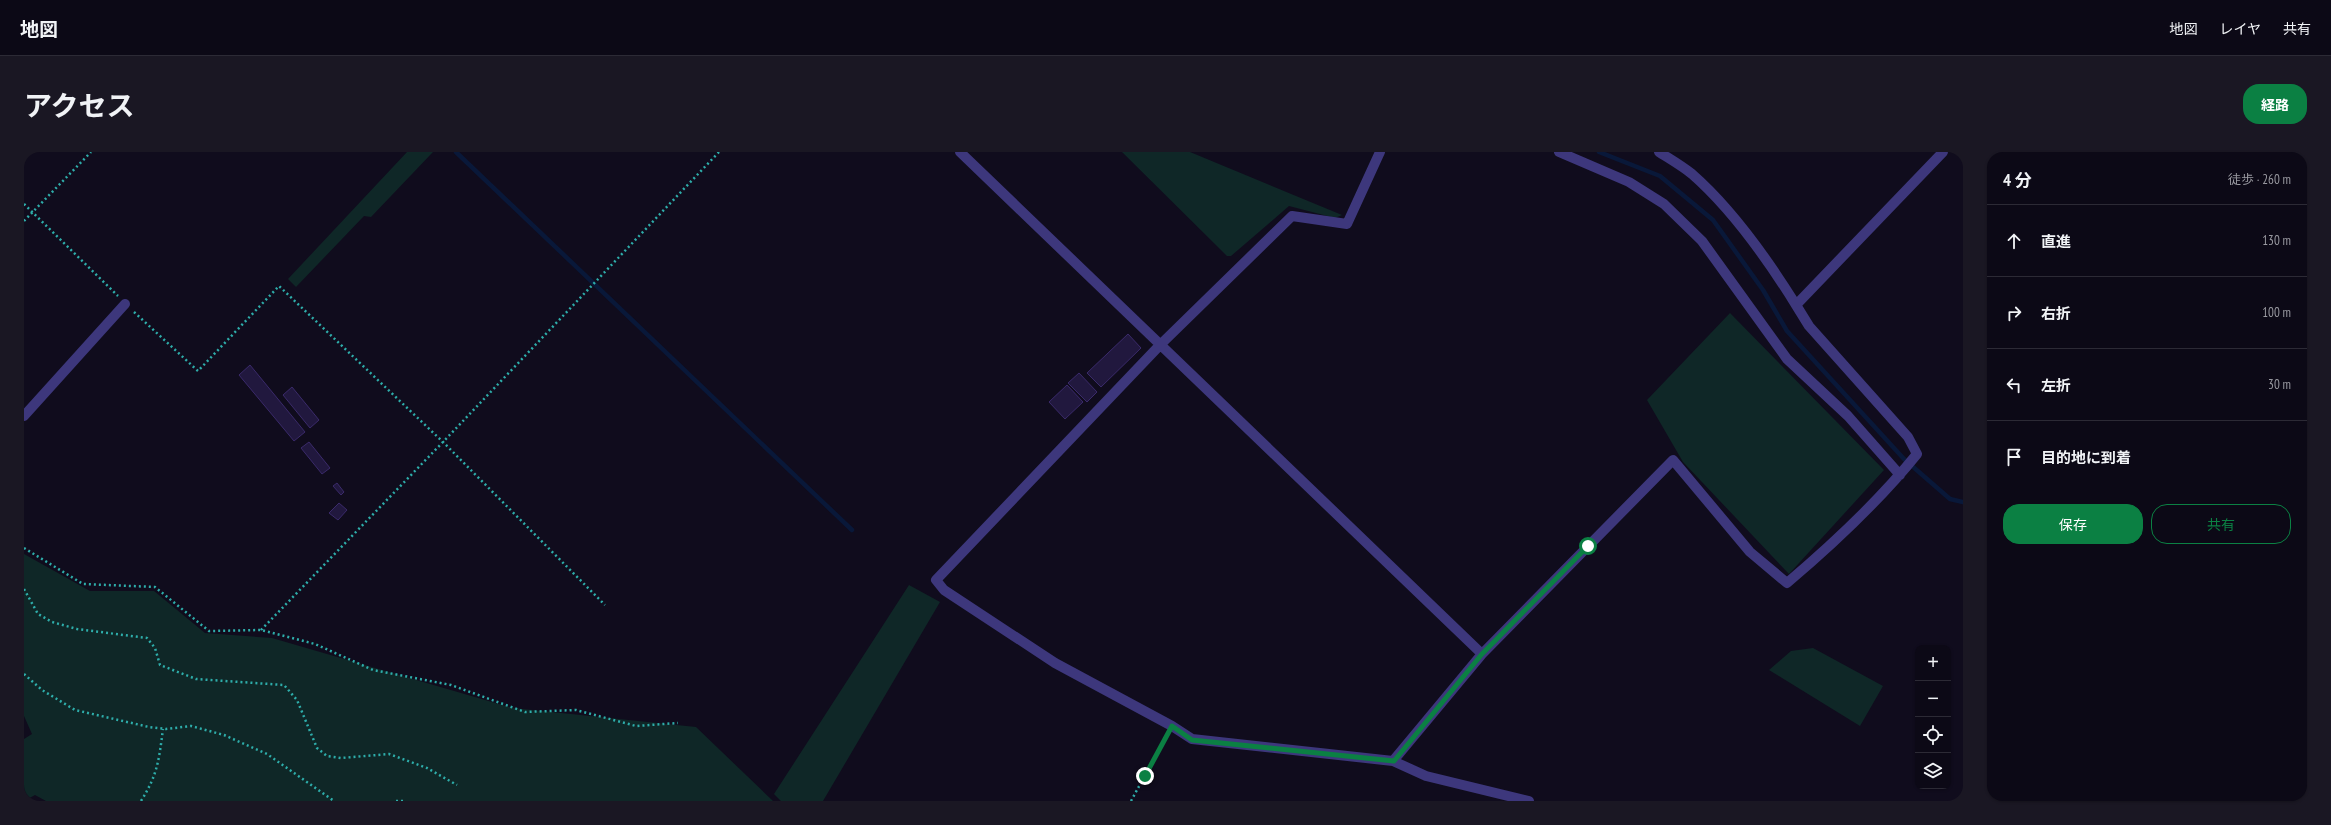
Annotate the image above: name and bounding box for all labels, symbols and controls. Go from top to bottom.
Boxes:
text: 地図 [20,17,58,41]
text: 地図 [2169,20,2197,38]
text: レイヤ [2219,20,2261,38]
text: 共有 [2283,20,2311,38]
button: 経路 [2243,84,2307,124]
text: アクセス [24,87,135,124]
text: 4 分 [2003,169,2032,191]
text: 徒歩 · 260 m [2228,171,2291,188]
icon: ahead [2003,230,2025,252]
text: 直進 [2041,232,2071,251]
text: 130 m [2262,232,2291,249]
icon: right [2003,302,2025,324]
text: 右折 [2041,304,2071,323]
text: 100 m [2262,304,2291,321]
icon: left [2003,374,2025,396]
text: 左折 [2041,376,2071,395]
text: 30 m [2268,376,2291,393]
icon: arrive [2003,446,2025,468]
text: 目的地に到着 [2041,448,2131,467]
button: 保存 [2003,504,2143,544]
button: 共有 [2151,504,2291,544]
route start [1579,537,1597,555]
map controls [1915,645,1951,789]
button: + [1915,645,1951,681]
button: − [1915,681,1951,717]
button: locate [1915,717,1951,753]
button: layers [1915,753,1951,789]
route end [1136,767,1154,785]

